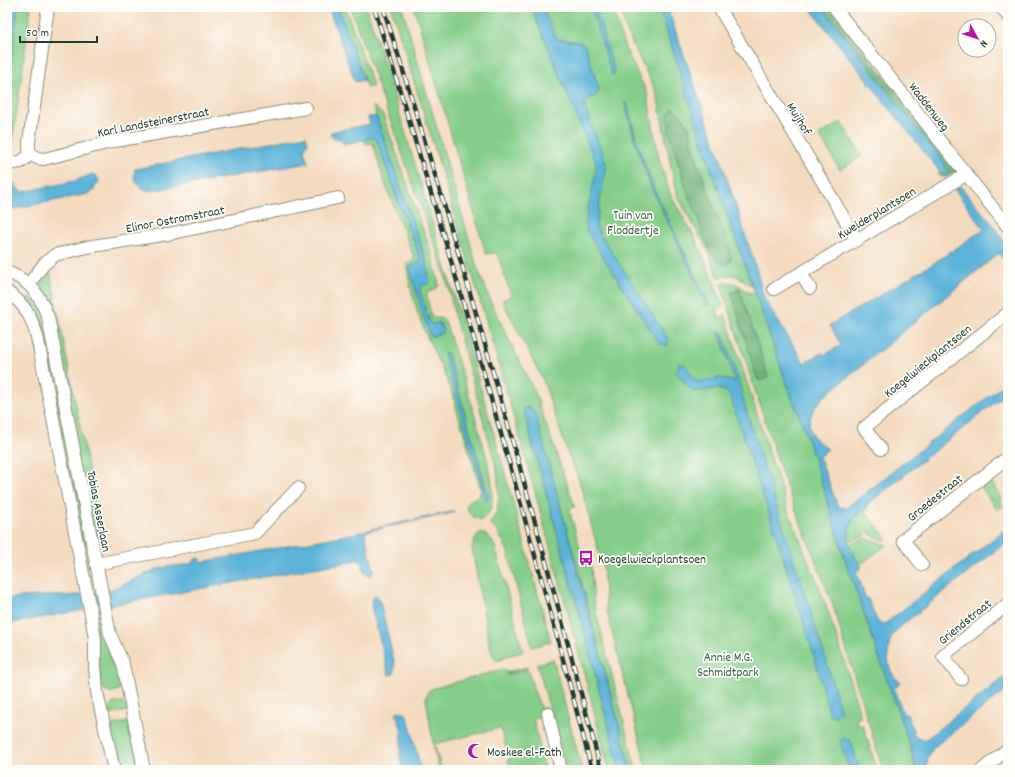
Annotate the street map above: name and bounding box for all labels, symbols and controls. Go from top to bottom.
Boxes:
scale bar [20,18,97,44]
north arrow [957,18,997,58]
text: 50 m [26,25,49,42]
text: N [975,36,991,51]
street label: Waddenweg [903,79,953,136]
street label: Muijhof [781,99,815,140]
street label: Karl Landsteinerstraat [96,103,211,144]
street label: Kwelderplantsoen [834,183,920,245]
street label: Elinor Ostromstraat [124,202,227,239]
park label: Tuin van Floddertje [607,207,659,241]
street label: Koegelwieckplantsoen [881,321,977,403]
street label: Tobias Asserlaan [80,469,115,554]
street label: Groedestraat [904,470,968,527]
bus stop icon: Koegelwieckplantsoen [577,549,595,567]
place label: Koegelwieckplantsoen [598,551,706,570]
street label: Griendstraat [935,595,996,650]
park label: Annie M.G. Schmidtpark [697,649,759,683]
mosque icon: Moskee el-Fath [466,742,484,760]
place label: Moskee el-Fath [487,744,562,763]

